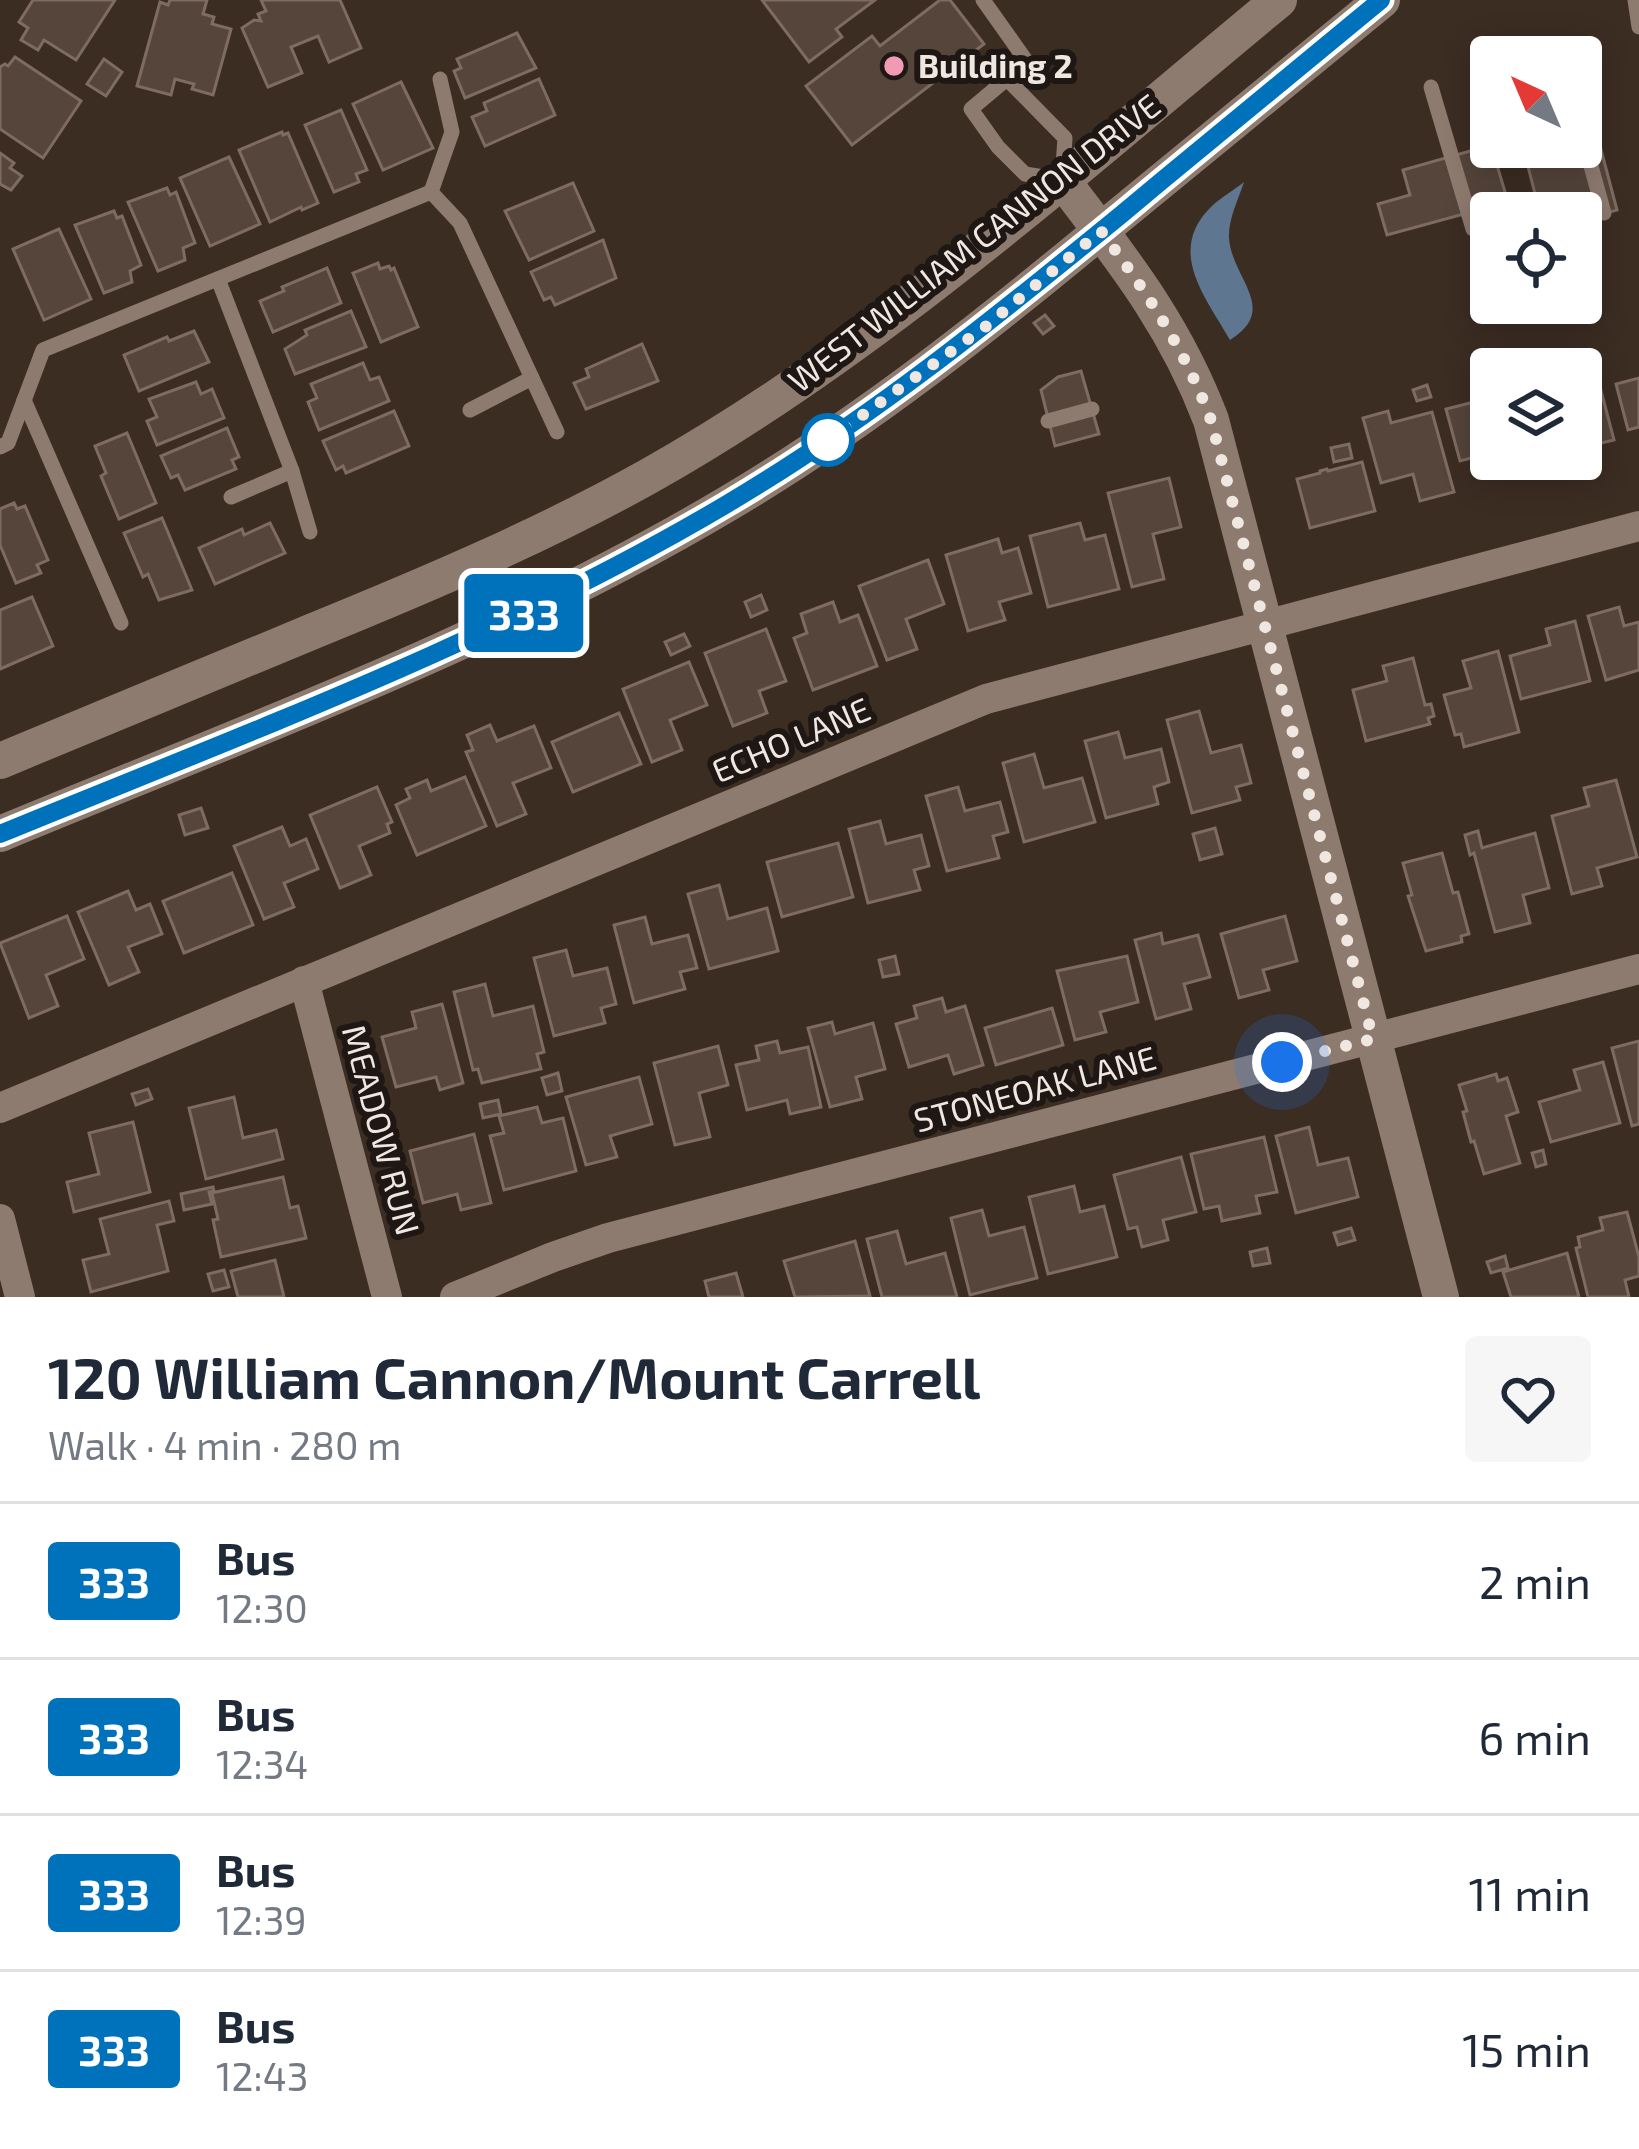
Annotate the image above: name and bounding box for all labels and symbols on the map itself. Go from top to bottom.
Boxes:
north arrow [1470,36,1602,168]
place label: Building 2 [918,45,1073,85]
marker: Building 2 [881,53,907,79]
street label: WEST WILLIAM CANNON DRIVE [779,85,1167,400]
unlabelled marker [803,415,853,465]
line badge: 333 [455,574,593,652]
street label: ECHO LANE [706,688,876,790]
street label: MEADOW RUN [335,1020,429,1239]
your location [1252,1032,1312,1092]
street label: STONEOAK LANE [909,1036,1160,1140]

